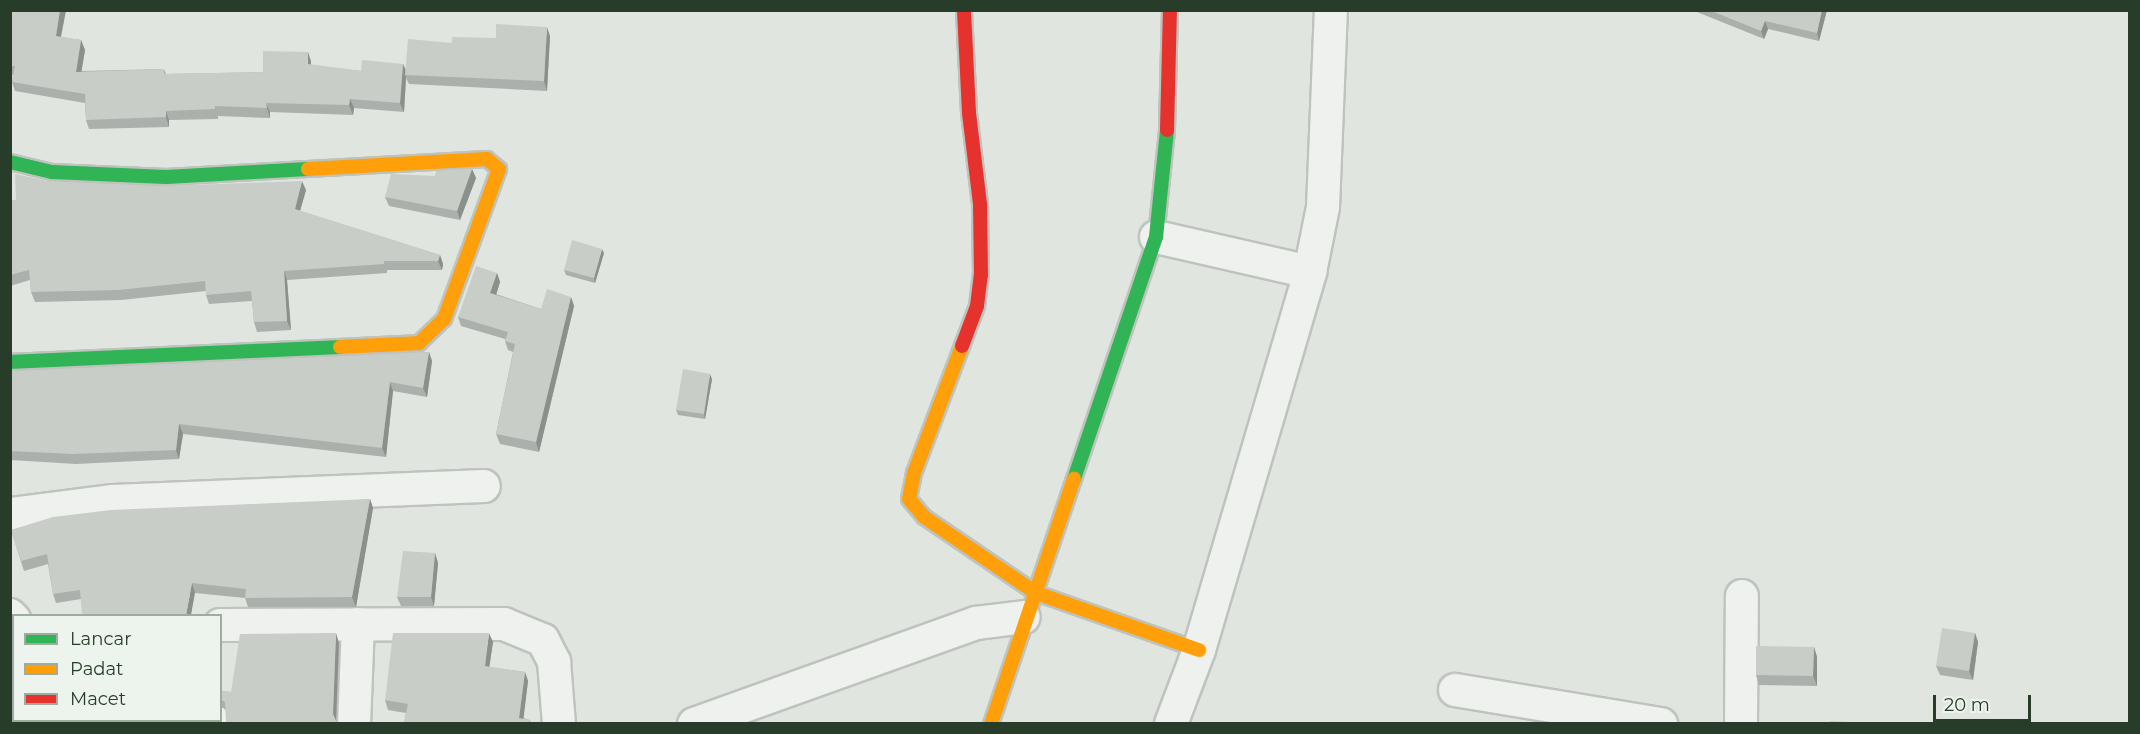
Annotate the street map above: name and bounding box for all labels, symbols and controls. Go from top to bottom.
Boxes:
legend [12,614,222,722]
text: Lancar [70,628,131,650]
text: Padat [70,658,123,680]
scale bar [1936,683,2034,721]
text: Macet [70,688,126,710]
text: 20 m [1944,694,1990,716]

